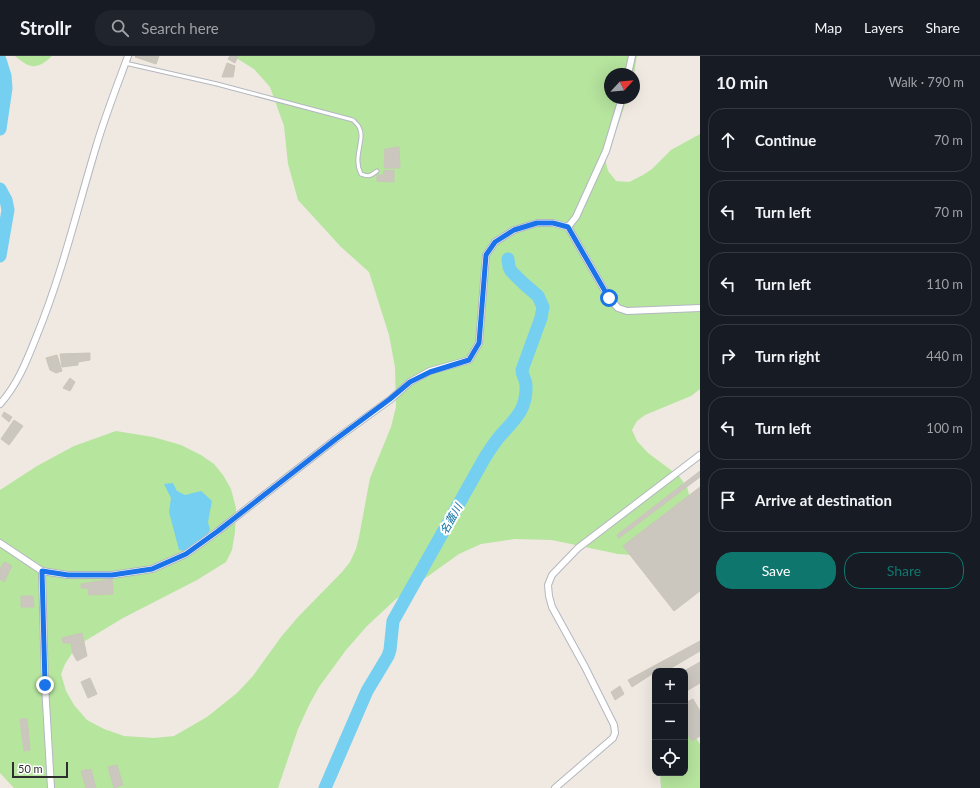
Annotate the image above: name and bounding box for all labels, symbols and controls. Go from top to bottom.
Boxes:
search box [95,10,375,46]
text: Strollr [20,16,71,39]
icon: search [109,17,131,39]
text: Search here [141,19,219,37]
text: Map [814,19,842,36]
text: Layers [864,19,904,36]
text: Share [926,19,960,36]
north arrow [604,68,640,104]
text: 10 min [716,72,768,93]
text: Walk · 790 m [888,74,964,90]
icon: ahead [717,129,739,151]
text: Continue [755,131,816,149]
text: 70 m [934,132,963,148]
icon: left [717,201,739,223]
text: Turn left [755,203,811,221]
text: 70 m [934,204,963,220]
icon: left [717,273,739,295]
text: Turn left [755,275,811,293]
text: 110 m [926,276,963,292]
route start [600,289,618,307]
icon: right [717,345,739,367]
text: Turn right [755,347,820,365]
text: 440 m [926,348,963,364]
icon: left [717,417,739,439]
text: Turn left [755,419,811,437]
text: 100 m [926,420,963,436]
icon: arrive [717,489,739,511]
text: Arrive at destination [755,491,892,509]
water label: 名蓋川 [437,500,465,536]
button: Save [716,552,836,589]
button: Share [844,552,964,589]
map controls [652,668,688,776]
button: + [652,668,688,704]
route end [36,676,54,694]
button: − [652,704,688,740]
button: locate [652,740,688,776]
scale bar [12,760,68,779]
text: 50 m [18,762,43,775]

